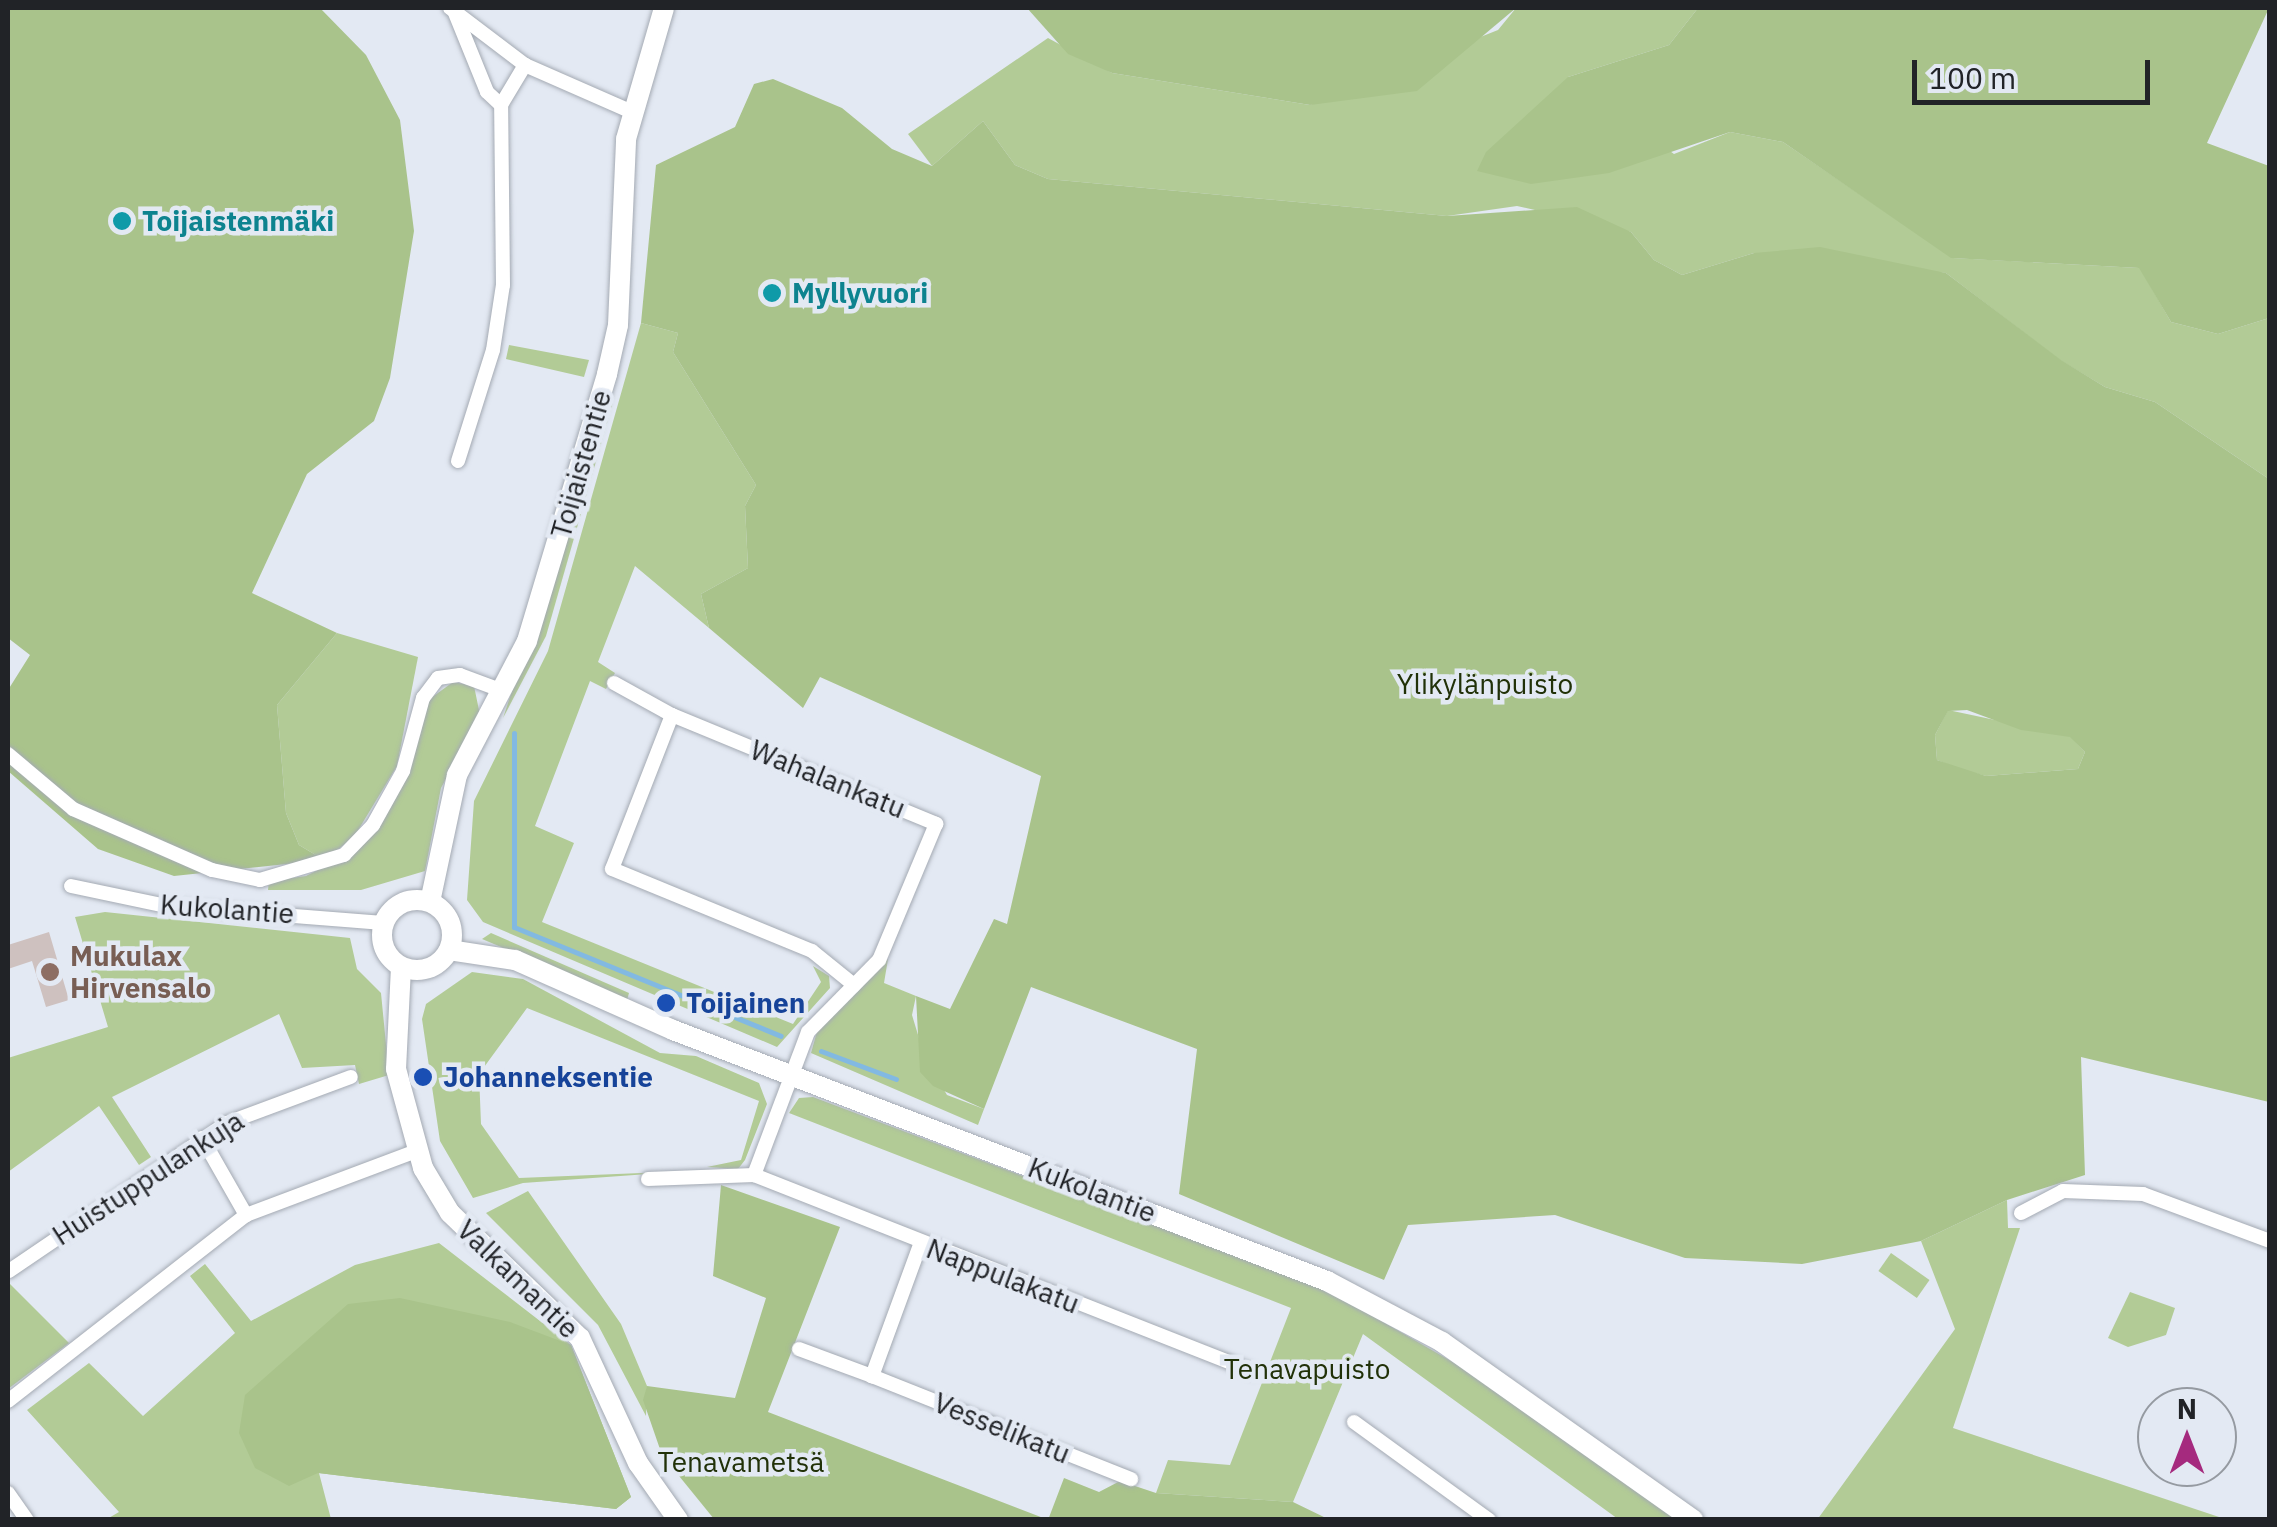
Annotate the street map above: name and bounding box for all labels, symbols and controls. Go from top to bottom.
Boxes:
scale bar [1917,40,2154,102]
text: 100 m [1929,58,2016,97]
place label: Toijaistenmäki [142,204,334,238]
marker: Toijaistenmäki [111,210,133,232]
place label: Myllyvuori [792,276,928,310]
marker: Myllyvuori [761,282,783,304]
street label: Toijaistentie [544,386,618,542]
park label: Ylikylänpuisto [1397,667,1573,701]
street label: Wahalankatu [746,733,910,825]
street label: Kukolantie [159,888,295,930]
place label: Mukulax Hirvensalo [70,939,211,1005]
marker: Mukulax Hirvensalo [39,961,61,983]
place label: Toijainen [686,986,805,1020]
marker: Toijainen [655,992,677,1014]
place label: Johanneksentie [443,1060,653,1094]
marker: Johanneksentie [412,1066,434,1088]
street label: Huistuppulankuja [46,1104,250,1252]
street label: Kukolantie [1023,1150,1161,1230]
street label: Valkamantie [450,1213,586,1345]
street label: Nappulakatu [922,1231,1084,1321]
park label: Tenavapuisto [1224,1352,1390,1386]
street label: Vesselikatu [929,1385,1075,1471]
north arrow [2137,1387,2237,1487]
text: N [2177,1390,2197,1427]
park label: Tenavametsä [658,1445,824,1479]

